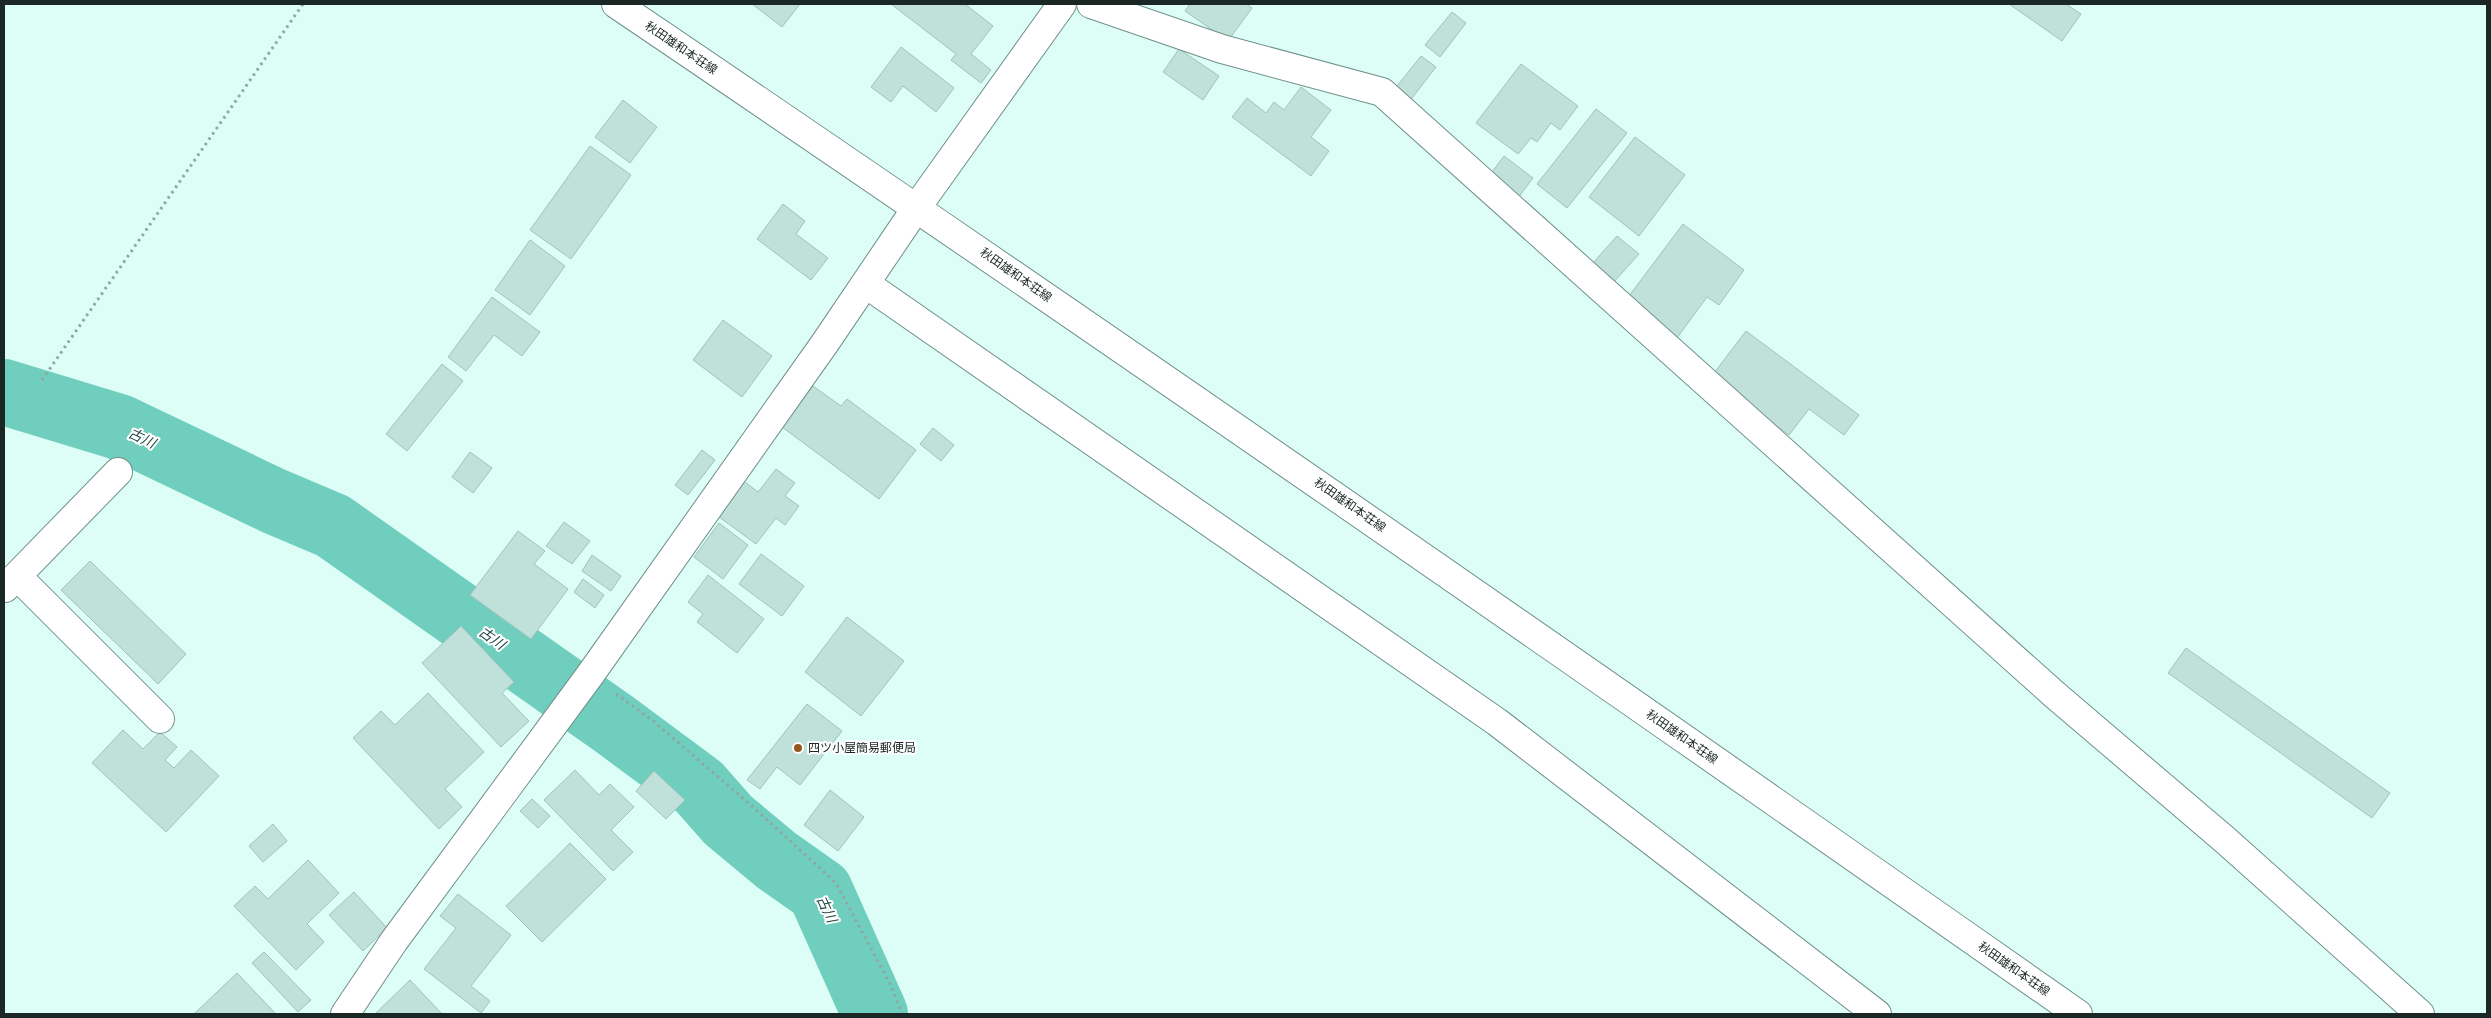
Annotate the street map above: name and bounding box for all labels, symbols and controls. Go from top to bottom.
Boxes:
street label: 秋田雄和本荘線 [642,19,720,77]
street label: 秋田雄和本荘線 [978,245,1054,305]
water label: 古川 [126,425,160,452]
street label: 秋田雄和本荘線 [1312,475,1388,535]
water label: 古川 [476,623,510,654]
street label: 秋田雄和本荘線 [1644,707,1720,767]
place label: 四ツ小屋簡易郵便局 [808,741,916,755]
marker: 四ツ小屋簡易郵便局 [792,742,804,754]
water label: 古川 [814,893,841,927]
street label: 秋田雄和本荘線 [1976,939,2052,999]

